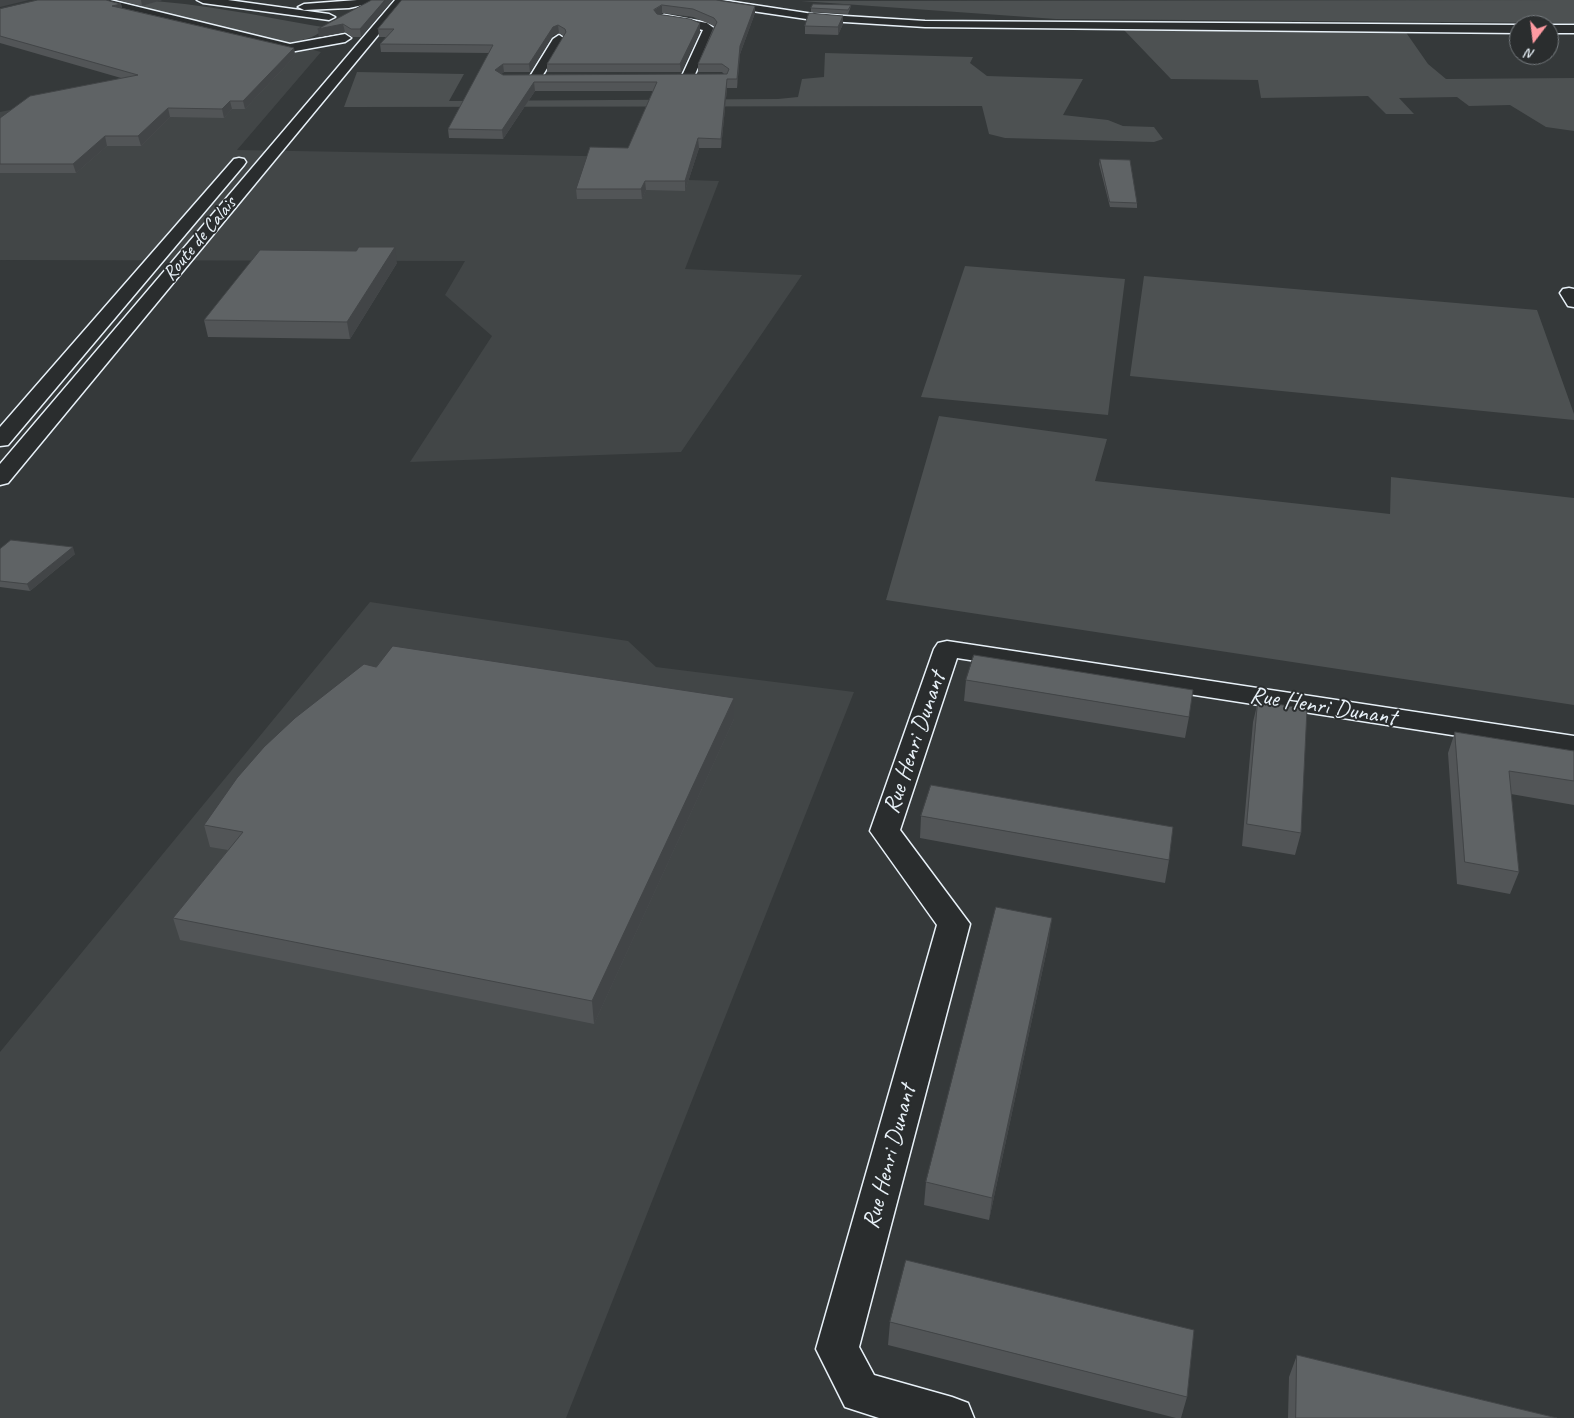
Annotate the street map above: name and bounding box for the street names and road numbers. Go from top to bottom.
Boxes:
street label: Route de Calais [158,192,242,286]
street label: Rue Henri Dunant [877,669,953,817]
street label: Rue Henri Dunant [1248,681,1398,733]
street label: Rue Henri Dunant [857,1082,923,1232]

